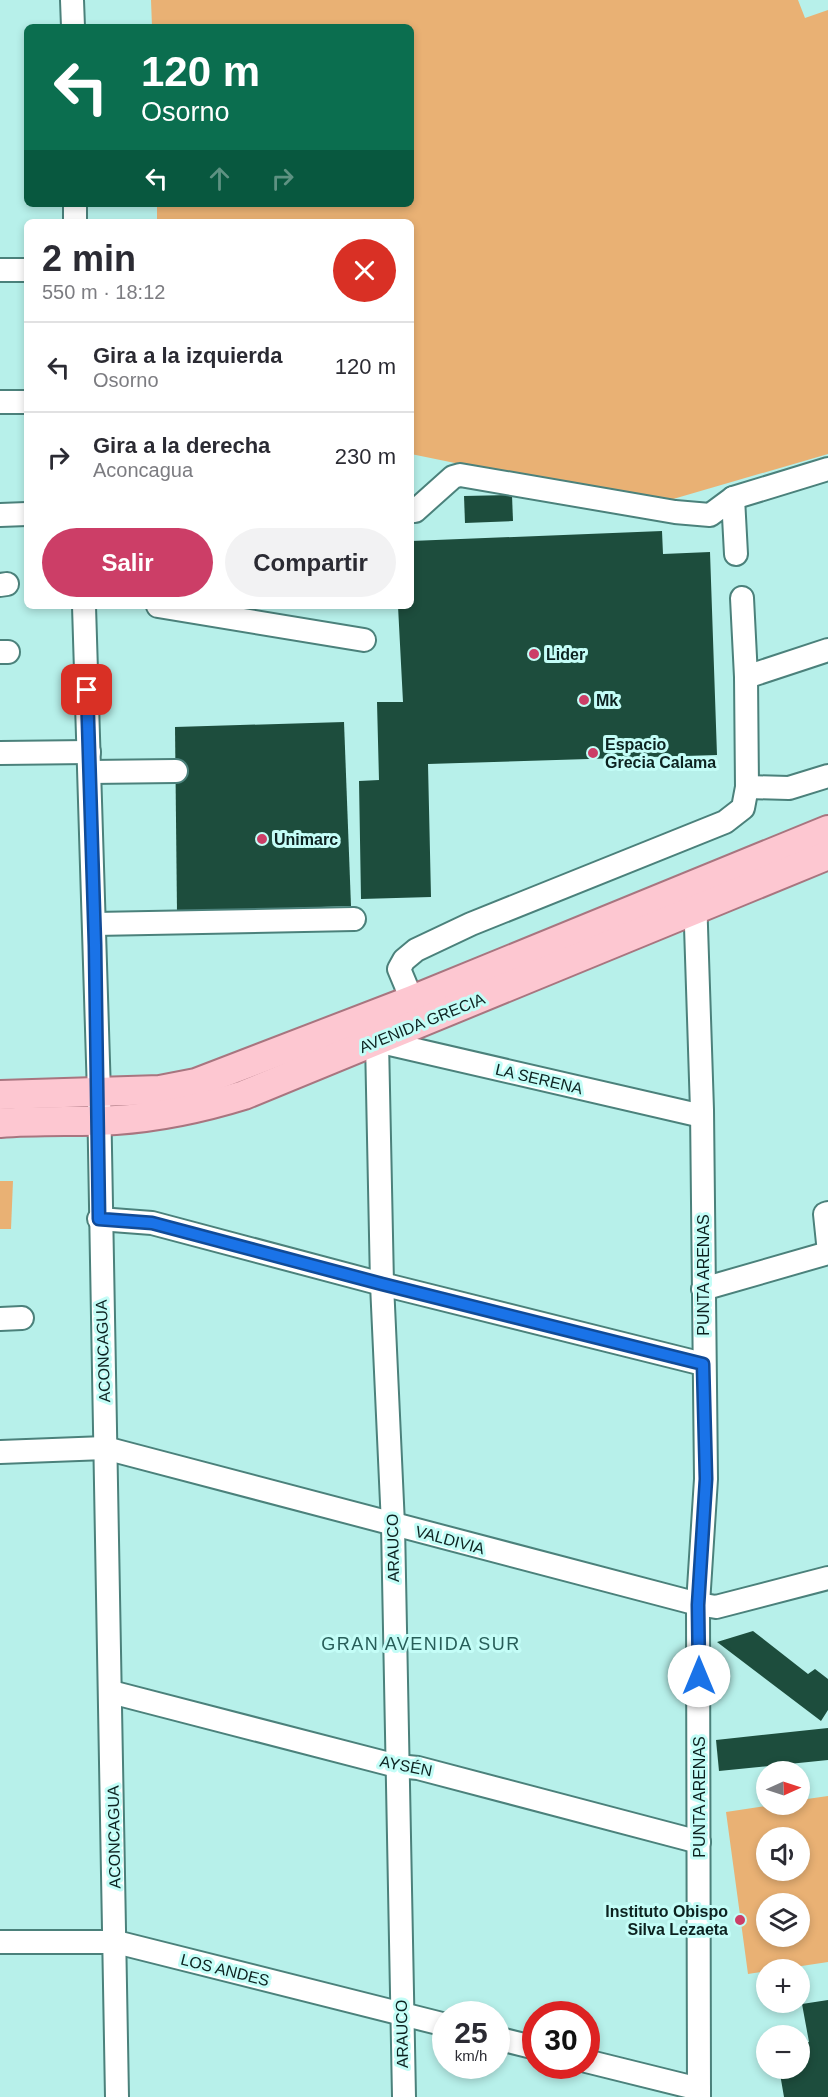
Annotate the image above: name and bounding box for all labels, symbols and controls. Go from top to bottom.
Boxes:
icon: left [42,48,120,126]
text: 120 m [141,48,260,95]
text: Osorno [141,97,230,127]
icon: left [140,162,173,195]
icon: ahead [203,162,236,195]
icon: right [266,162,299,195]
text: 2 min [42,238,136,279]
button: close [333,239,396,302]
text: 550 m · 18:12 [42,281,165,303]
text: Gira a la izquierda [93,343,283,368]
icon: left [42,351,75,384]
text: 120 m [335,354,396,379]
text: Osorno [93,369,159,391]
text: Gira a la derecha [93,433,270,458]
icon: right [42,441,75,474]
text: 230 m [335,444,396,469]
text: Aconcagua [93,459,193,481]
button: Salir [42,528,213,597]
button: Compartir [225,528,396,597]
place label: Lider [546,646,585,663]
marker: Lider [527,647,541,661]
pin [61,664,112,715]
icon: arrive [70,673,103,706]
place label: Mk [596,692,618,709]
marker: Mk [577,693,591,707]
place label: Espacio Grecia Calama [605,736,716,771]
marker: Espacio Grecia Calama [586,746,600,760]
place label: Unimarc [274,831,338,848]
marker: Unimarc [255,832,269,846]
street label: AVENIDA GRECIA [357,990,488,1056]
street label: LA SERENA [494,1061,585,1097]
street label: PUNTA ARENAS [695,1214,712,1336]
street label: ACONCAGUA [93,1299,113,1403]
street label: ARAUCO [384,1514,402,1582]
street label: VALDIVIA [414,1523,487,1557]
district label: GRAN AVENIDA SUR [321,1634,521,1654]
position arrow [667,1644,731,1708]
street label: PUNTA ARENAS [691,1736,708,1858]
street label: AYSÉN [378,1752,434,1779]
north arrow [756,1761,810,1815]
map controls [756,1761,810,2079]
street label: ACONCAGUA [105,1785,123,1889]
button: sound [756,1827,810,1881]
button: layers [756,1893,810,1947]
place label: Instituto Obispo Silva Lezaeta [605,1903,728,1938]
marker: Instituto Obispo Silva Lezaeta [733,1913,747,1927]
street label: LOS ANDES [179,1951,271,1989]
button: + [756,1959,810,2013]
street label: ARAUCO [393,2000,411,2068]
speed limit sign: 30 [522,2001,600,2079]
text: 25 [454,2016,488,2049]
button: − [756,2025,810,2079]
text: km/h [455,2047,487,2064]

